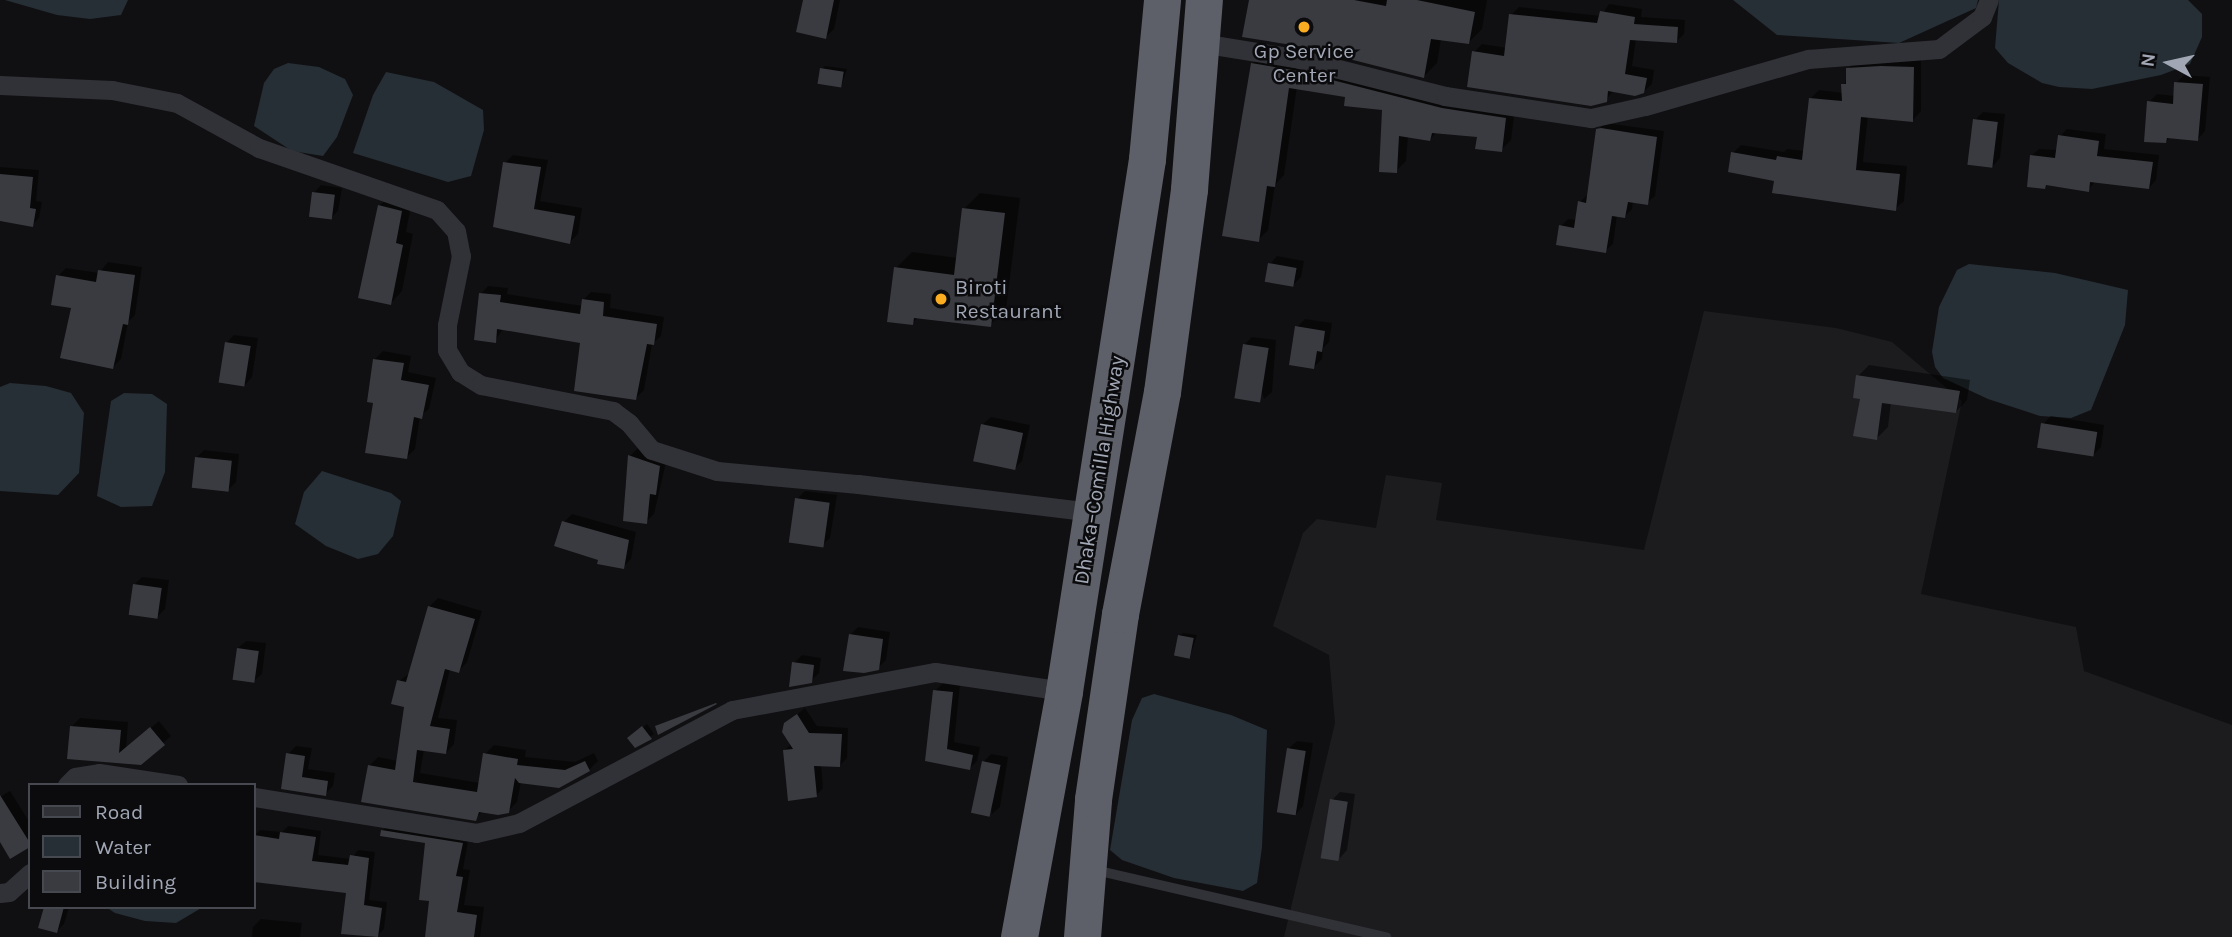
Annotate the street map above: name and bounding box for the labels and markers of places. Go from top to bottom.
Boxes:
marker: Gp Service Center [1296,19,1312,35]
place label: Gp Service Center [1254,38,1354,88]
place label: Biroti Restaurant [955,274,1062,324]
marker: Biroti Restaurant [933,291,949,307]

